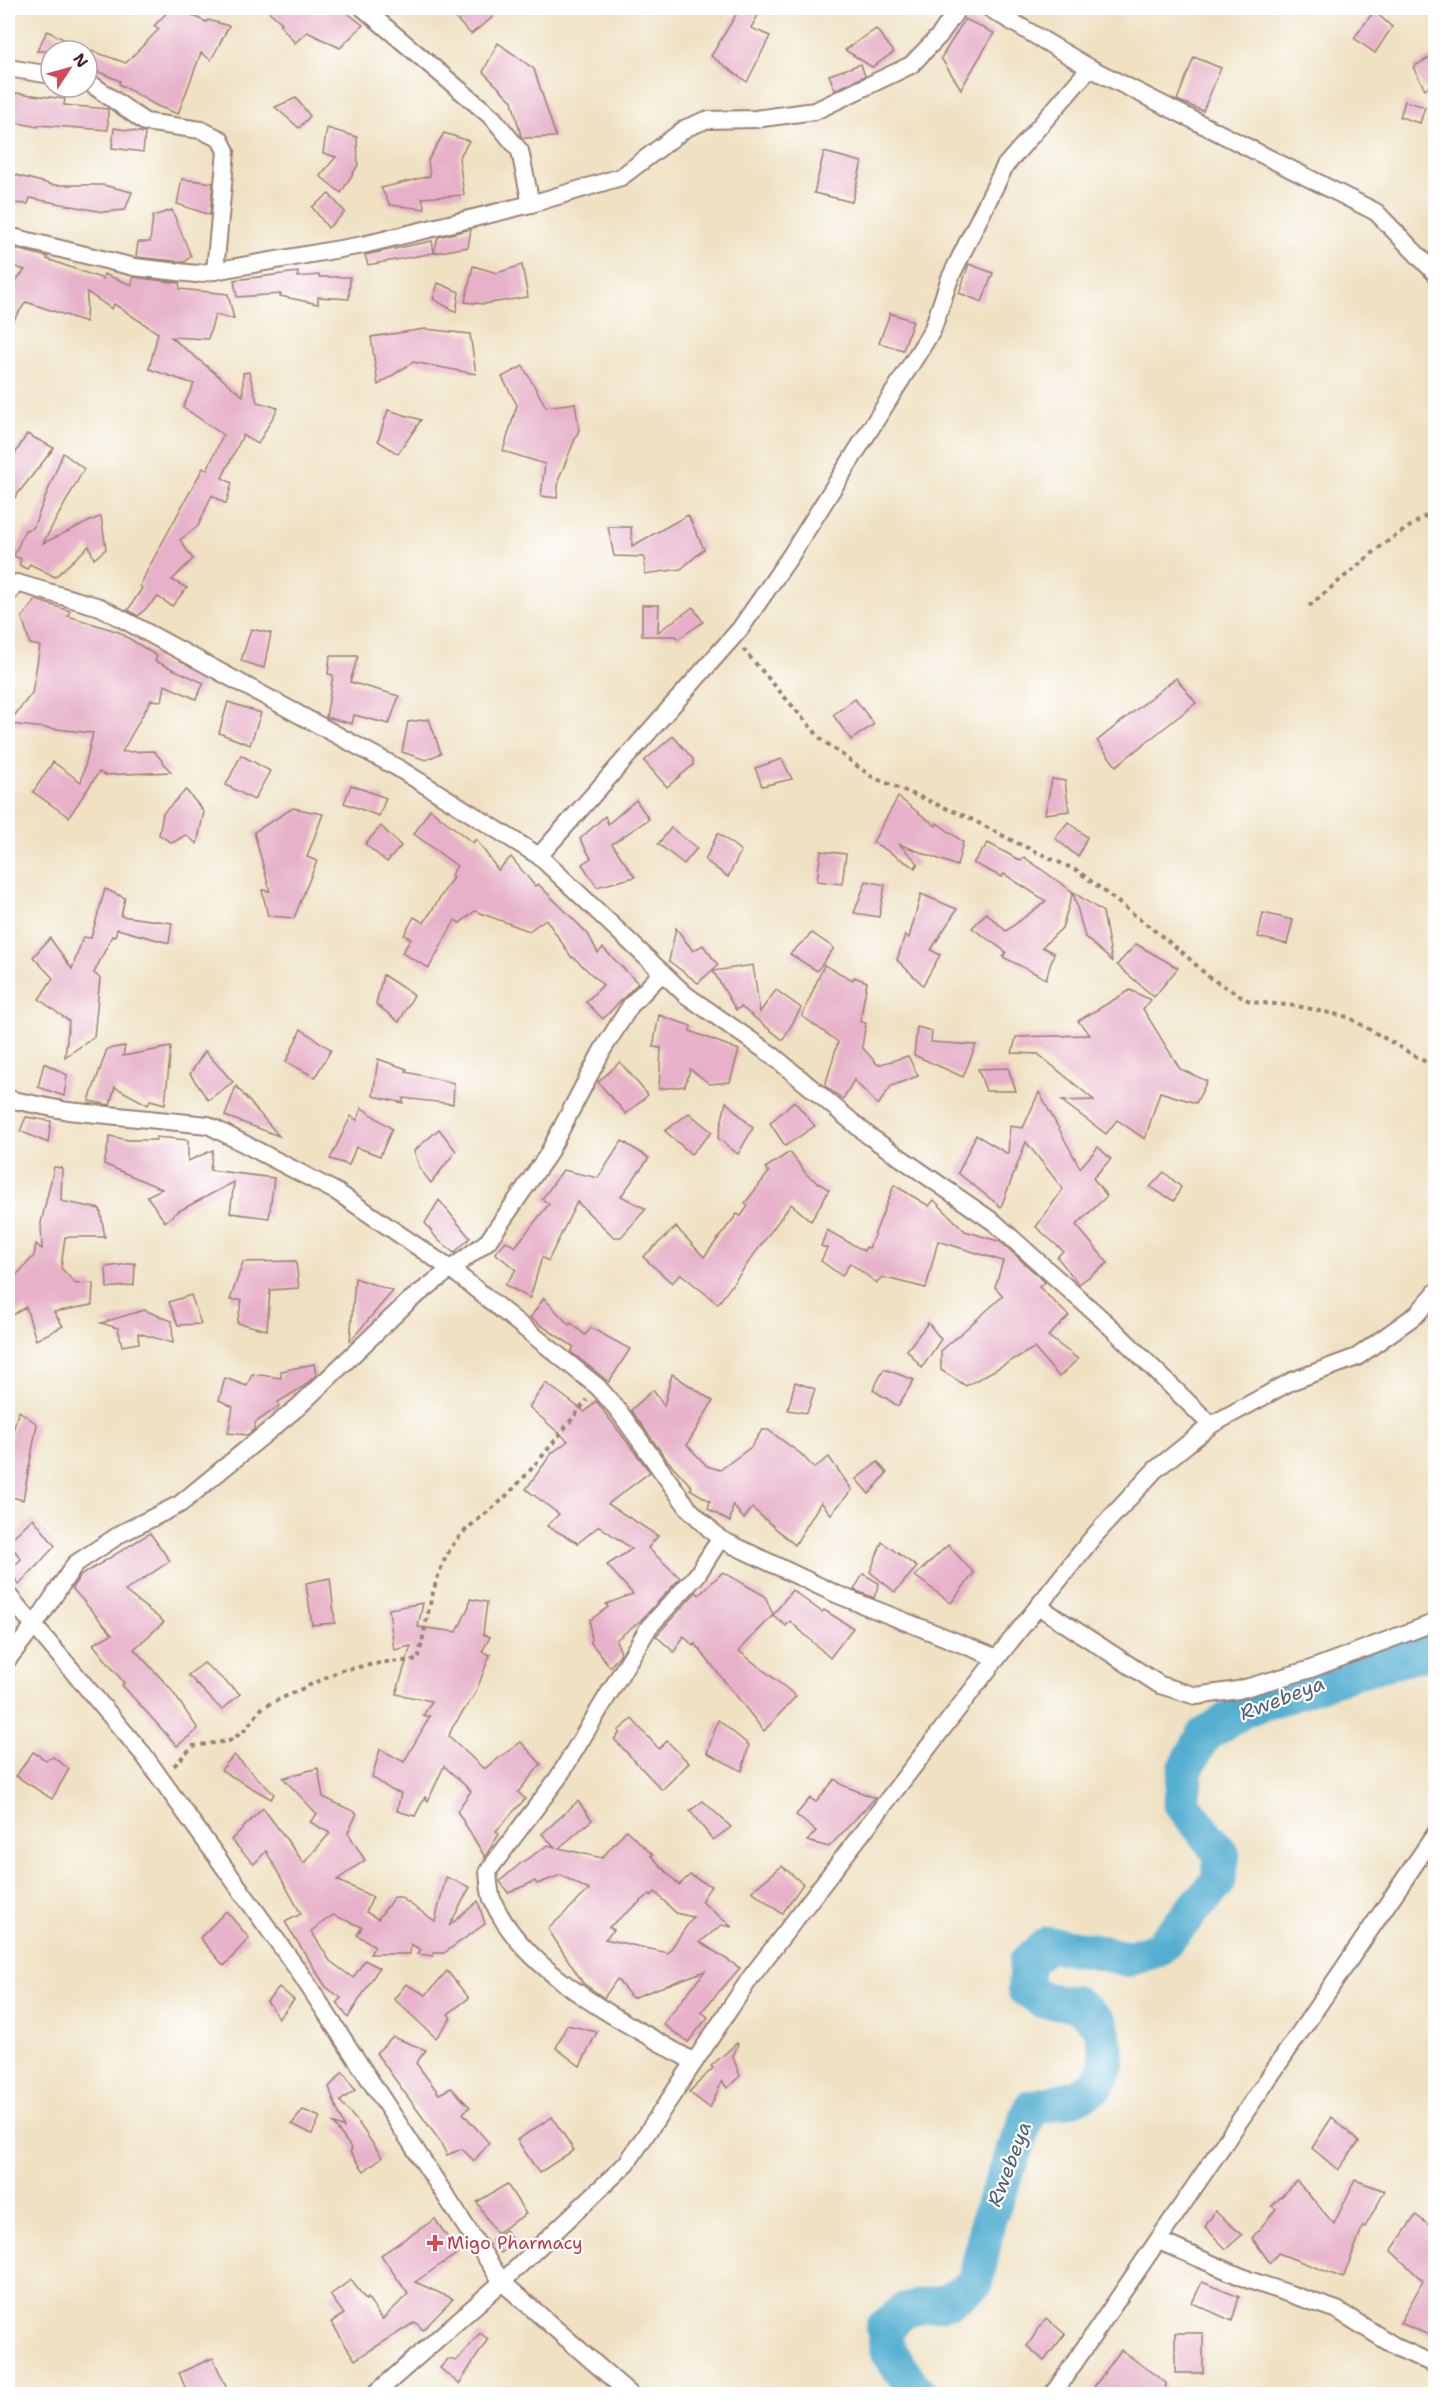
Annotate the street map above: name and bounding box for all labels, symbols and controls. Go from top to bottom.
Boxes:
north arrow [39,39,99,99]
text: N [69,49,93,72]
water label: Rwebeya [1236,1670,1328,1726]
water label: Rwebeya [981,2118,1037,2210]
place label: Migo Pharmacy [447,2231,583,2255]
marker: Migo Pharmacy [428,2236,442,2250]

